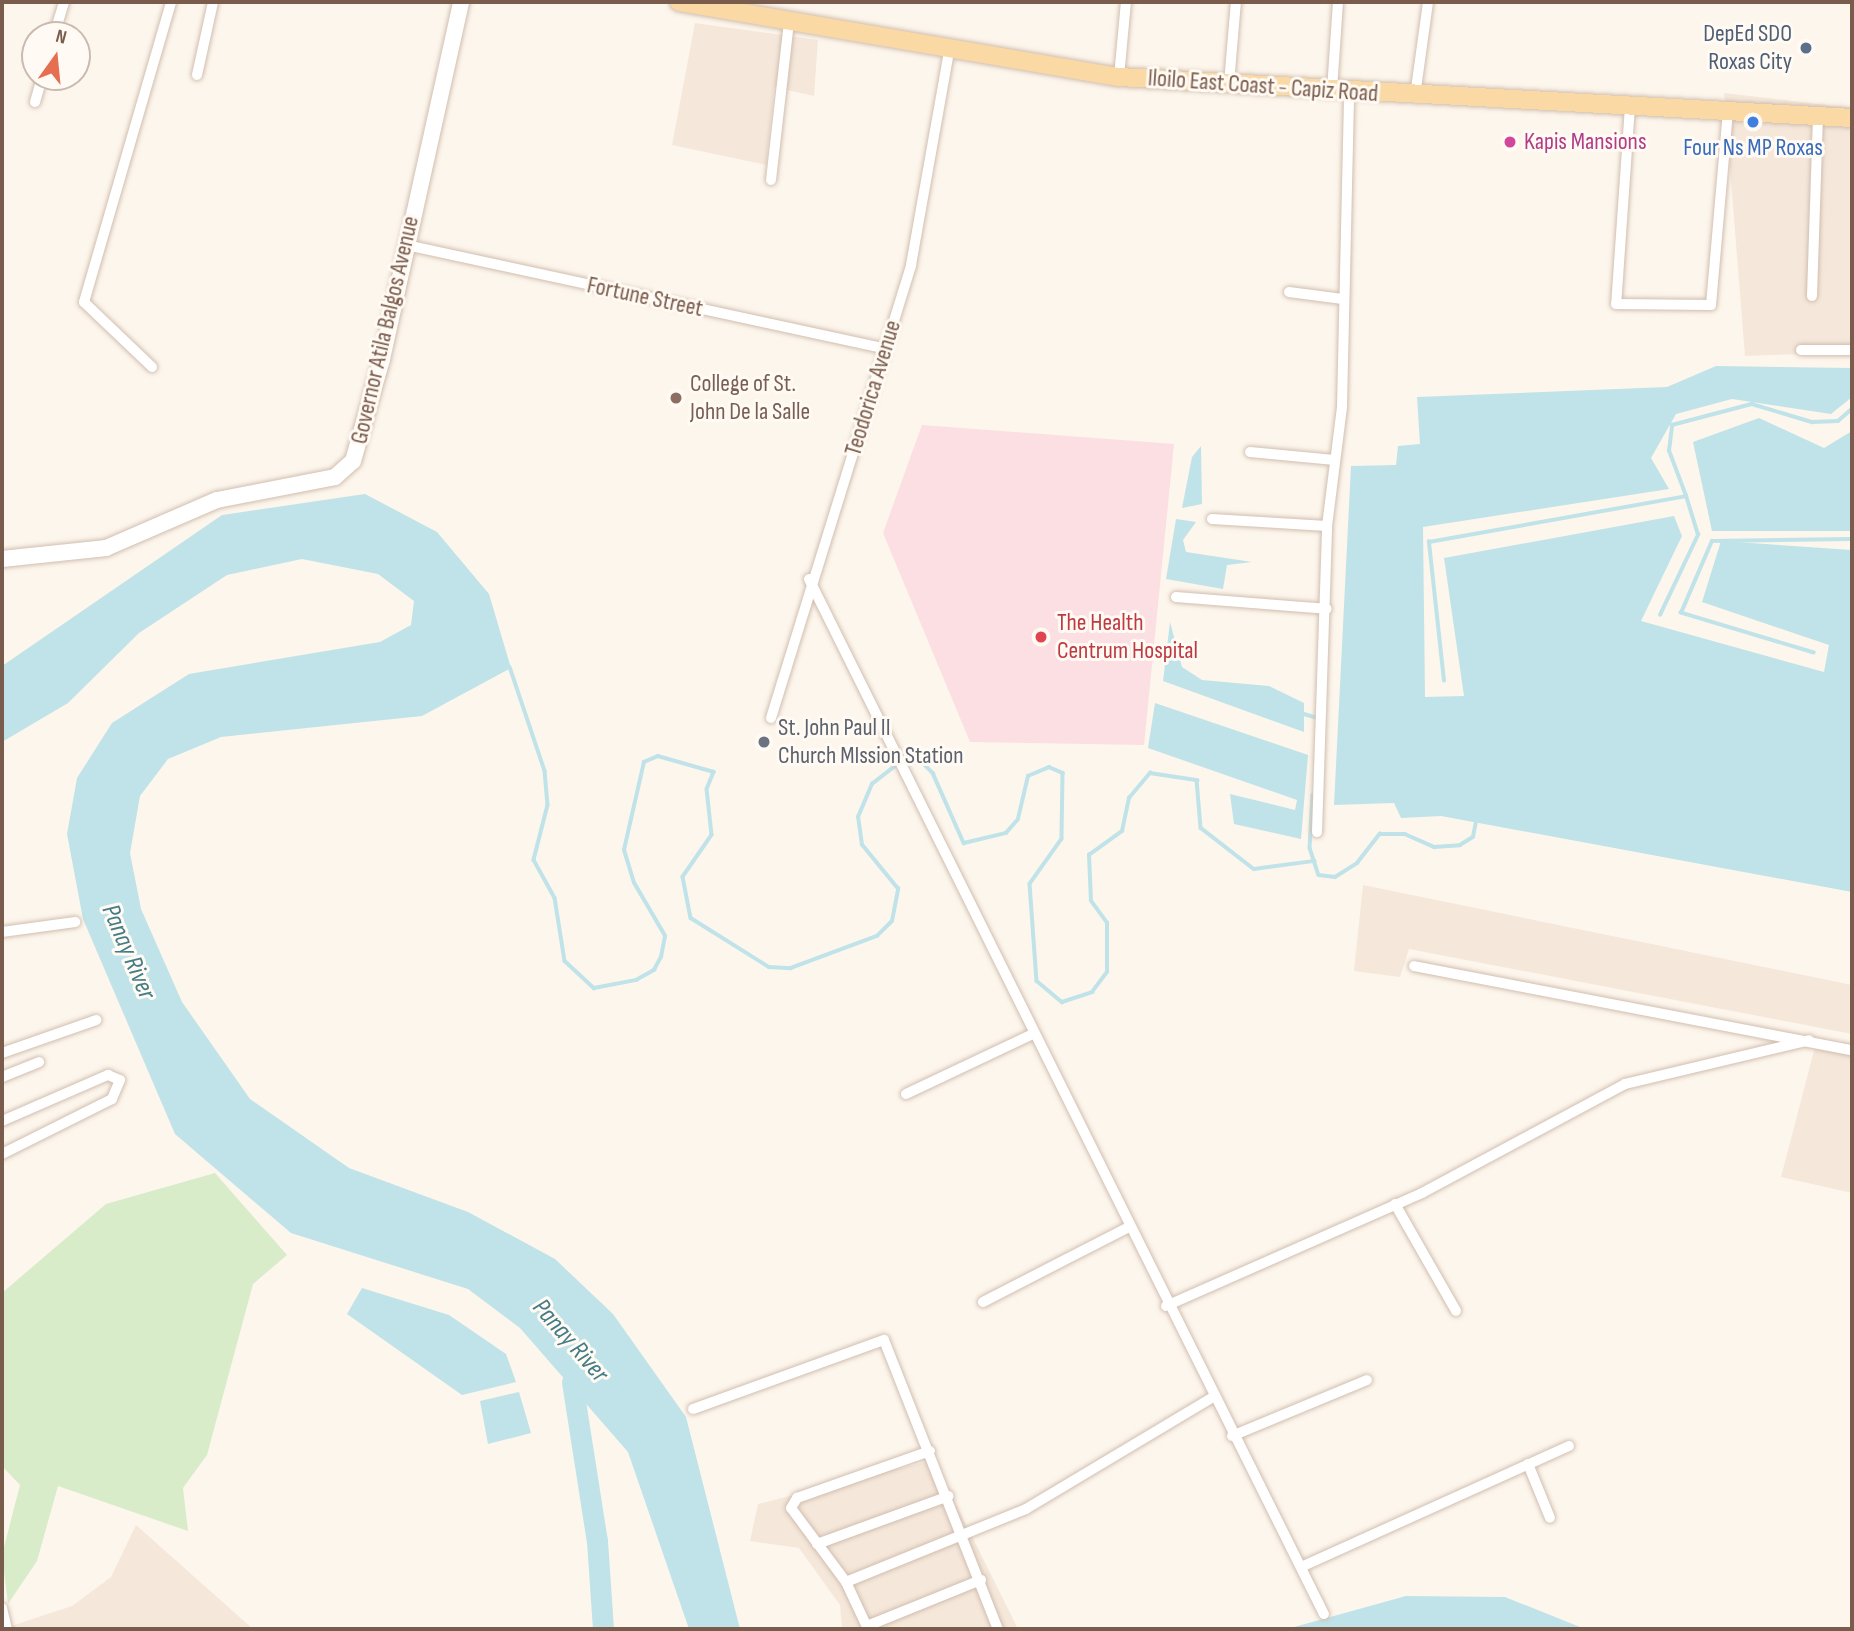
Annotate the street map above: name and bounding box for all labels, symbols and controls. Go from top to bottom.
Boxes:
place label: DepEd SDO Roxas City [1703,20,1792,76]
north arrow [21,21,91,91]
text: N [53,25,69,50]
marker: DepEd SDO Roxas City [1798,40,1814,56]
street label: Iloilo East Coast - Capiz Road [1147,64,1379,108]
marker: Four Ns MP Roxas [1745,114,1761,130]
place label: Kapis Mansions [1524,128,1646,156]
marker: Kapis Mansions [1502,134,1518,150]
place label: Four Ns MP Roxas [1683,134,1823,162]
street label: Governor Atila Balgos Avenue [345,213,425,447]
street label: Fortune Street [584,271,706,323]
street label: Teodorica Avenue [839,317,907,459]
place label: College of St. John De la Salle [690,370,810,426]
marker: College of St. John De la Salle [668,390,684,406]
place label: The Health Centrum Hospital [1057,609,1198,665]
marker: The Health Centrum Hospital [1031,627,1051,647]
place label: St. John Paul II Church MIssion Station [778,714,963,770]
marker: St. John Paul II Church MIssion Station [756,734,772,750]
water label: Panay River [94,900,162,1004]
water label: Panay River [525,1293,615,1389]

